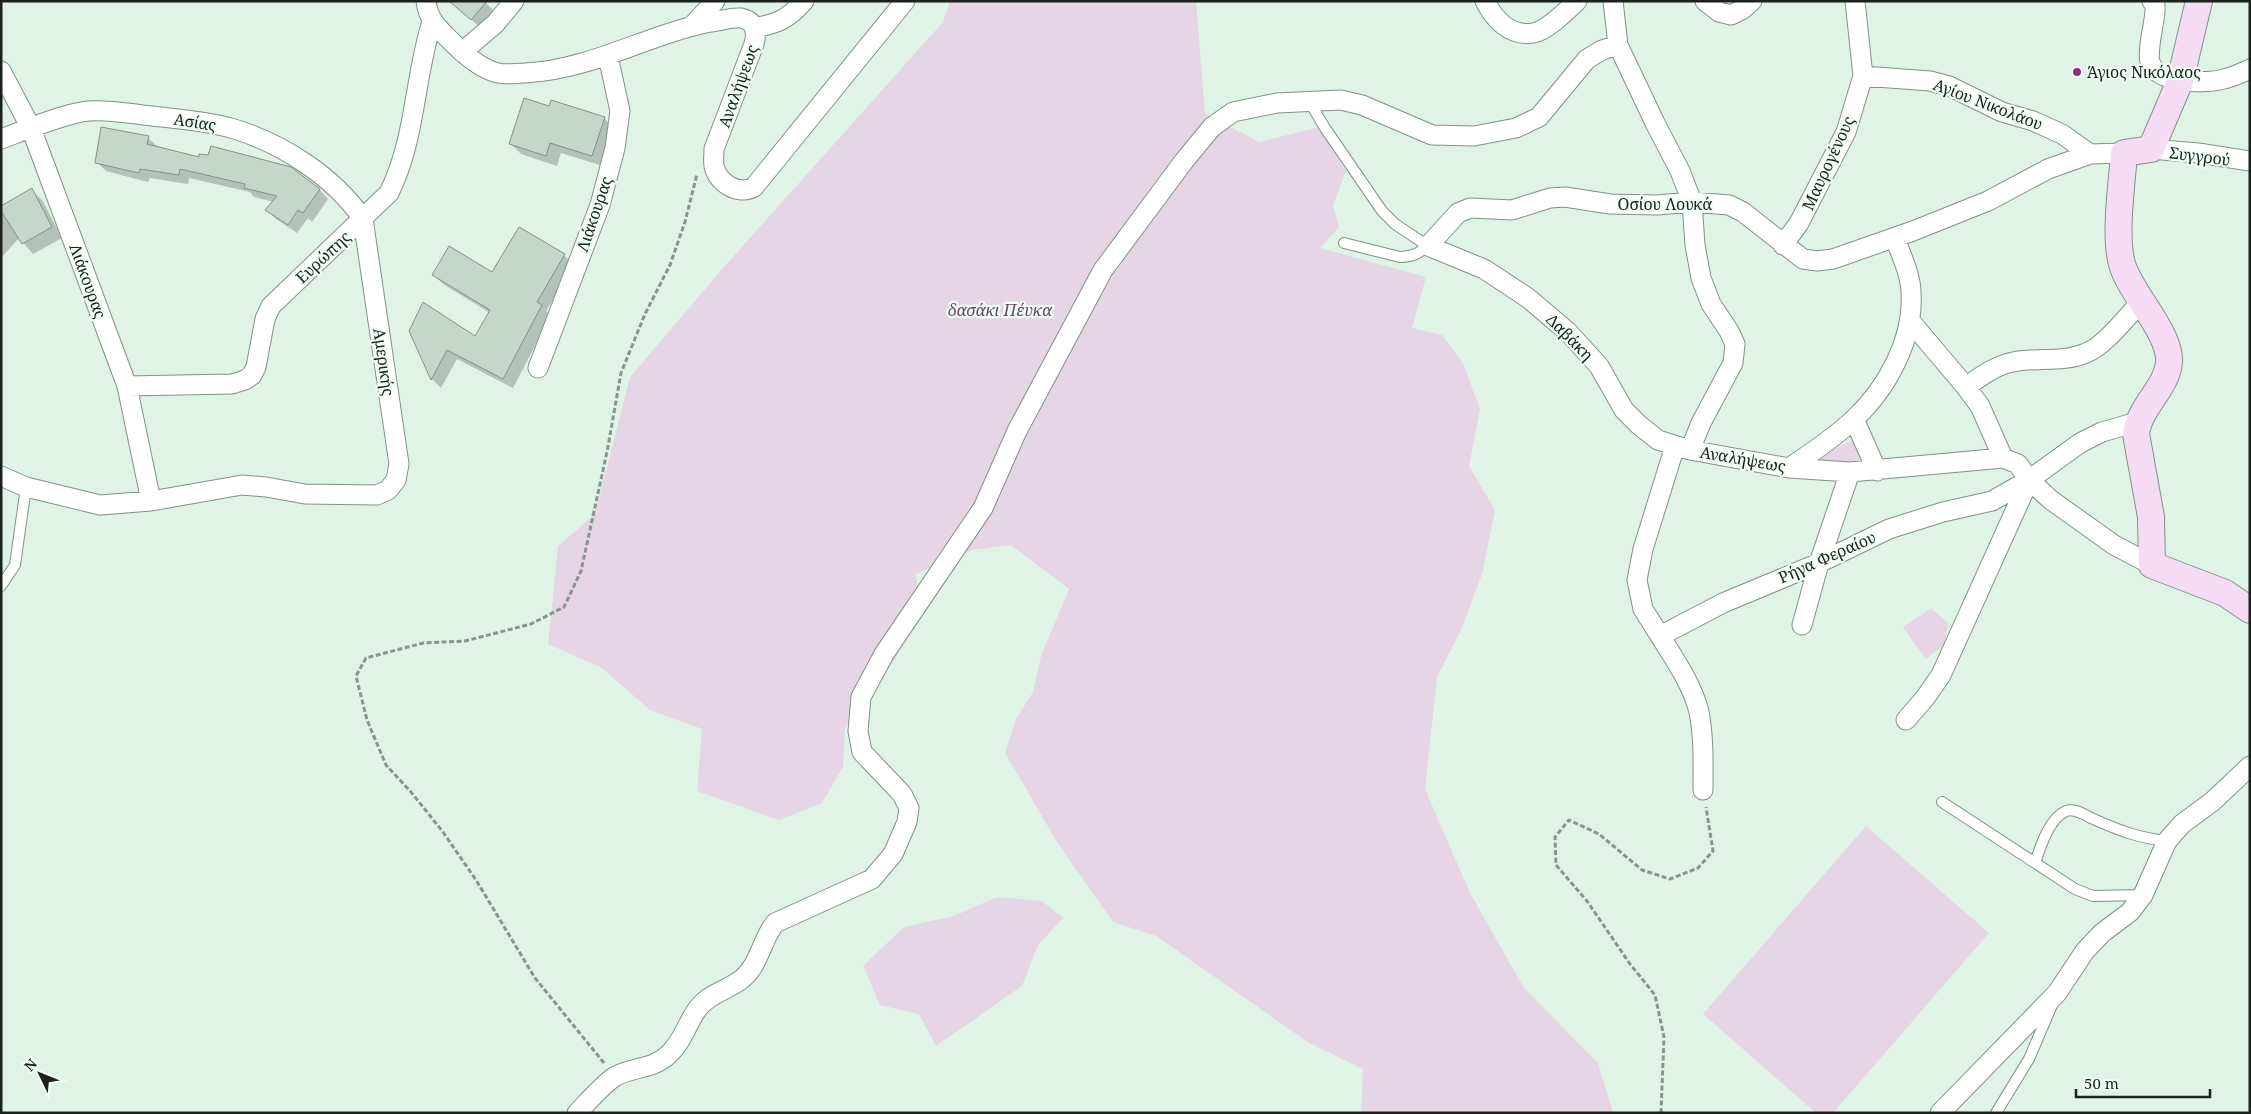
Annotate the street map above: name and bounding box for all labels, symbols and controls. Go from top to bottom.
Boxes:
street label: Αναλήψεως [713,41,763,130]
place label: Άγιος Νικόλαος [2087,61,2201,83]
marker: Άγιος Νικόλαος [2071,66,2083,78]
street label: Αγίου Νικολάου [1930,73,2046,135]
street label: Ασίας [172,108,218,136]
street label: Μαυρογένους [1797,112,1860,214]
street label: Συγγρού [2168,141,2232,171]
street label: Λιάκουρας [571,173,617,255]
street label: Οσίου Λουκά [1618,193,1712,215]
street label: Ευρώπης [291,226,355,288]
street label: Λιάκουρας [64,240,112,322]
park label: δασάκι Πέυκα [948,299,1053,321]
street label: Δαβάκη [1542,309,1598,365]
street label: Αμερικής [368,327,400,398]
street label: Αναλήψεως [1698,441,1788,477]
street label: Ρήγα Φεραίου [1775,526,1879,588]
north arrow [15,1049,65,1099]
text: N [19,1054,41,1075]
scale bar [2076,1066,2210,1098]
text: 50 m [2084,1073,2119,1093]

